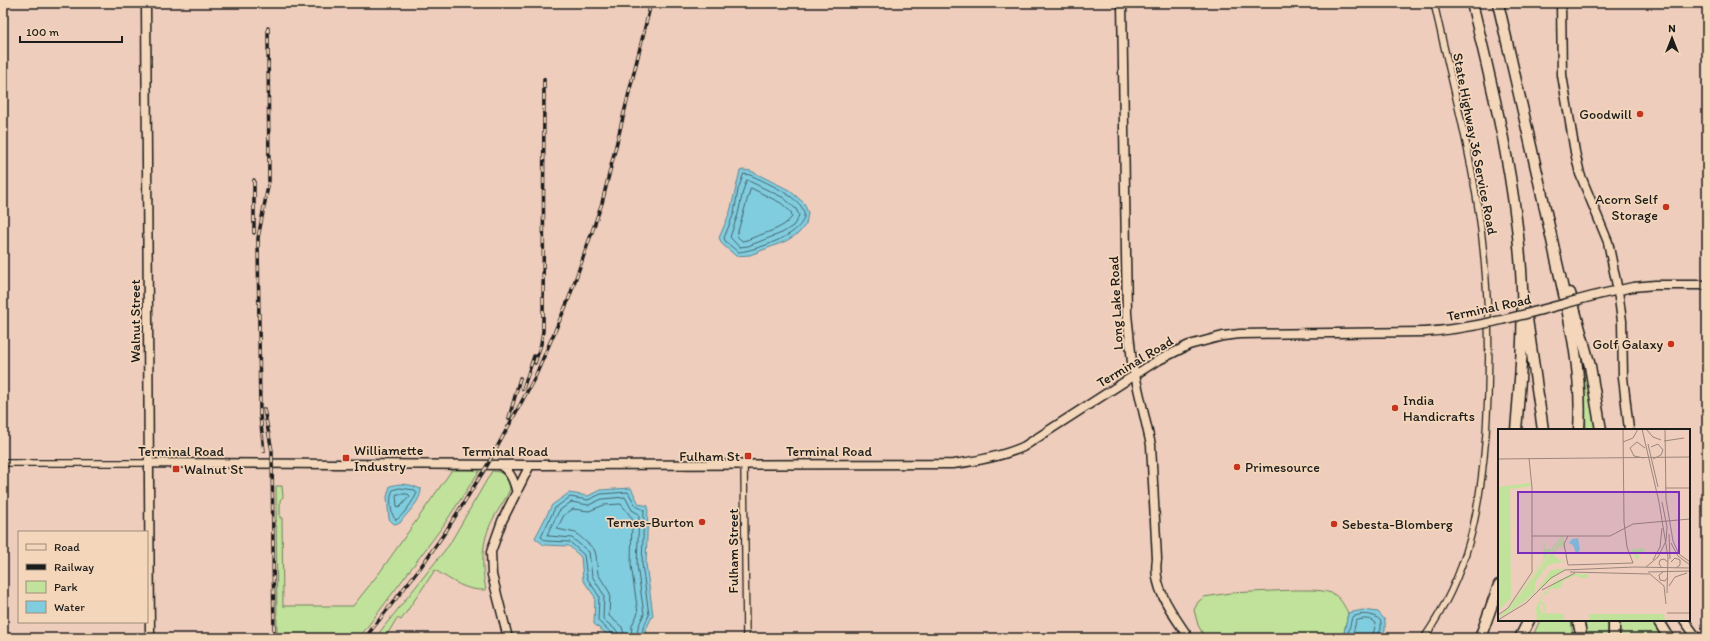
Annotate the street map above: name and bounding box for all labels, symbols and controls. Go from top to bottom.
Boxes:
scale bar [20,18,122,44]
north arrow [1652,18,1692,58]
text: N [1668,22,1676,35]
text: 100 m [26,25,59,39]
street label: State Highway 36 Service Road [1449,52,1501,237]
place label: Goodwill [1579,106,1632,123]
marker: Goodwill [1635,109,1645,119]
place label: Acorn Self Storage [1595,191,1659,224]
marker: Acorn Self Storage [1661,202,1671,212]
street label: Long Lake Road [1105,255,1127,350]
street label: Walnut Street [127,279,144,363]
street label: Terminal Road [1445,291,1533,325]
street label: Terminal Road [1094,332,1177,391]
place label: Golf Galaxy [1593,336,1663,353]
marker: Golf Galaxy [1666,339,1676,349]
place label: India Handicrafts [1403,392,1475,425]
marker: India Handicrafts [1390,403,1400,413]
inset map [1498,429,1690,621]
place label: Williamette Industry [354,442,424,475]
street label: Terminal Road [138,443,224,460]
street label: Terminal Road [462,443,548,460]
street label: Terminal Road [786,443,872,460]
place label: Fulham St [679,448,740,465]
marker: Fulham St [743,451,753,461]
marker: Williamette Industry [341,453,351,463]
place label: Primesource [1245,459,1320,476]
place label: Walnut St [184,461,243,478]
marker: Primesource [1232,462,1242,472]
marker: Walnut St [171,464,181,474]
street label: Fulham Street [725,509,742,593]
place label: Ternes-Burton [607,514,694,531]
place label: Sebesta-Blomberg [1342,516,1454,533]
marker: Ternes-Burton [697,517,707,527]
marker: Sebesta-Blomberg [1329,519,1339,529]
legend [18,531,148,623]
text: Road [54,540,80,554]
text: Railway [54,560,94,574]
text: Park [54,580,78,594]
text: Water [54,600,85,614]

